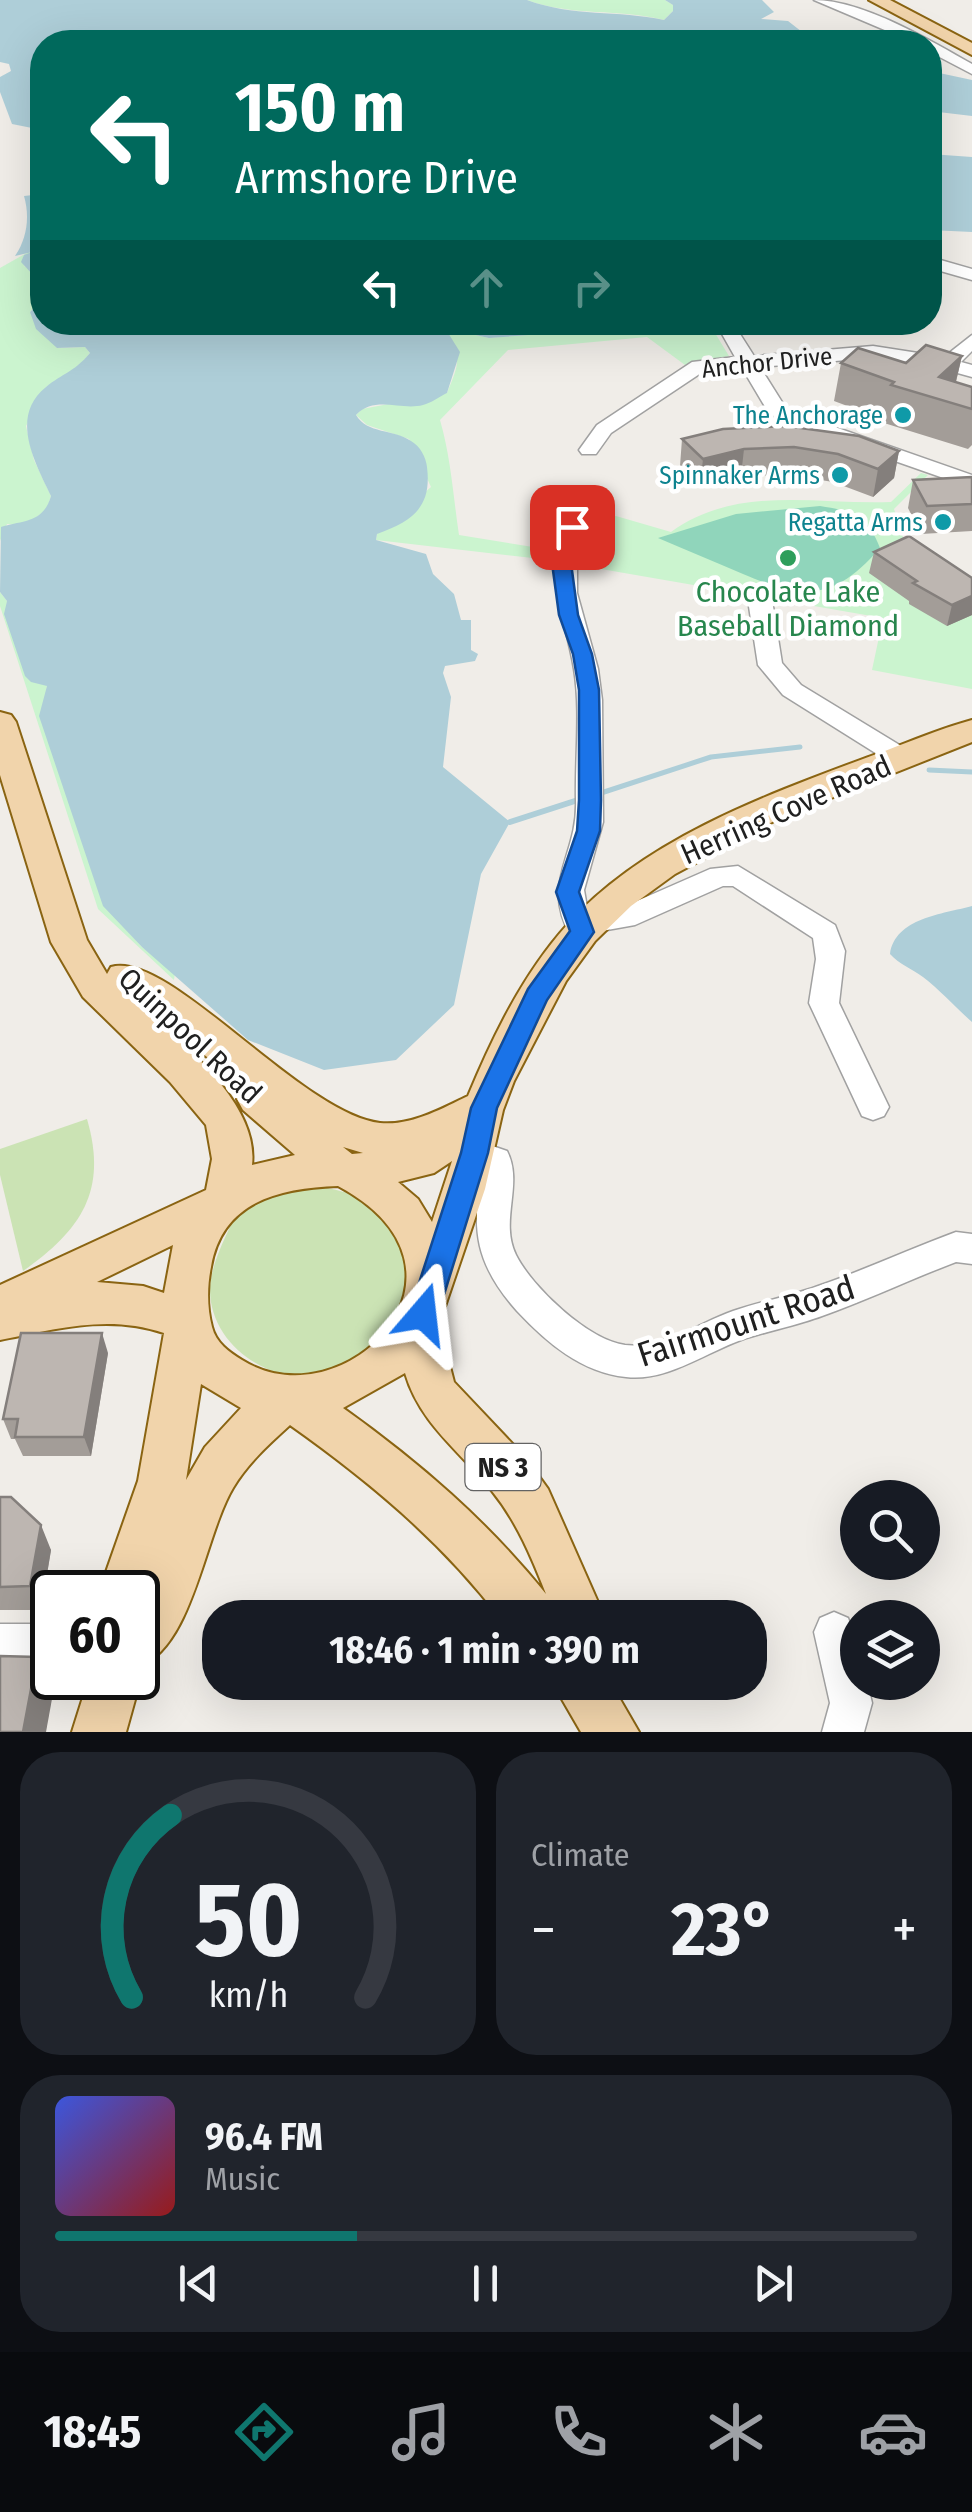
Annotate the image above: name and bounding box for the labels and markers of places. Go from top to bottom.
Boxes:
place label: The Anchorage [733,401,883,431]
marker: The Anchorage [892,404,914,426]
place label: Spinnaker Arms [659,461,820,491]
marker: Spinnaker Arms [829,464,851,486]
pin [530,485,615,570]
place label: Regatta Arms [788,508,923,538]
marker: Regatta Arms [932,511,954,533]
marker: Chocolate Lake Baseball Diamond [777,547,799,569]
place label: Chocolate Lake Baseball Diamond [677,574,899,644]

